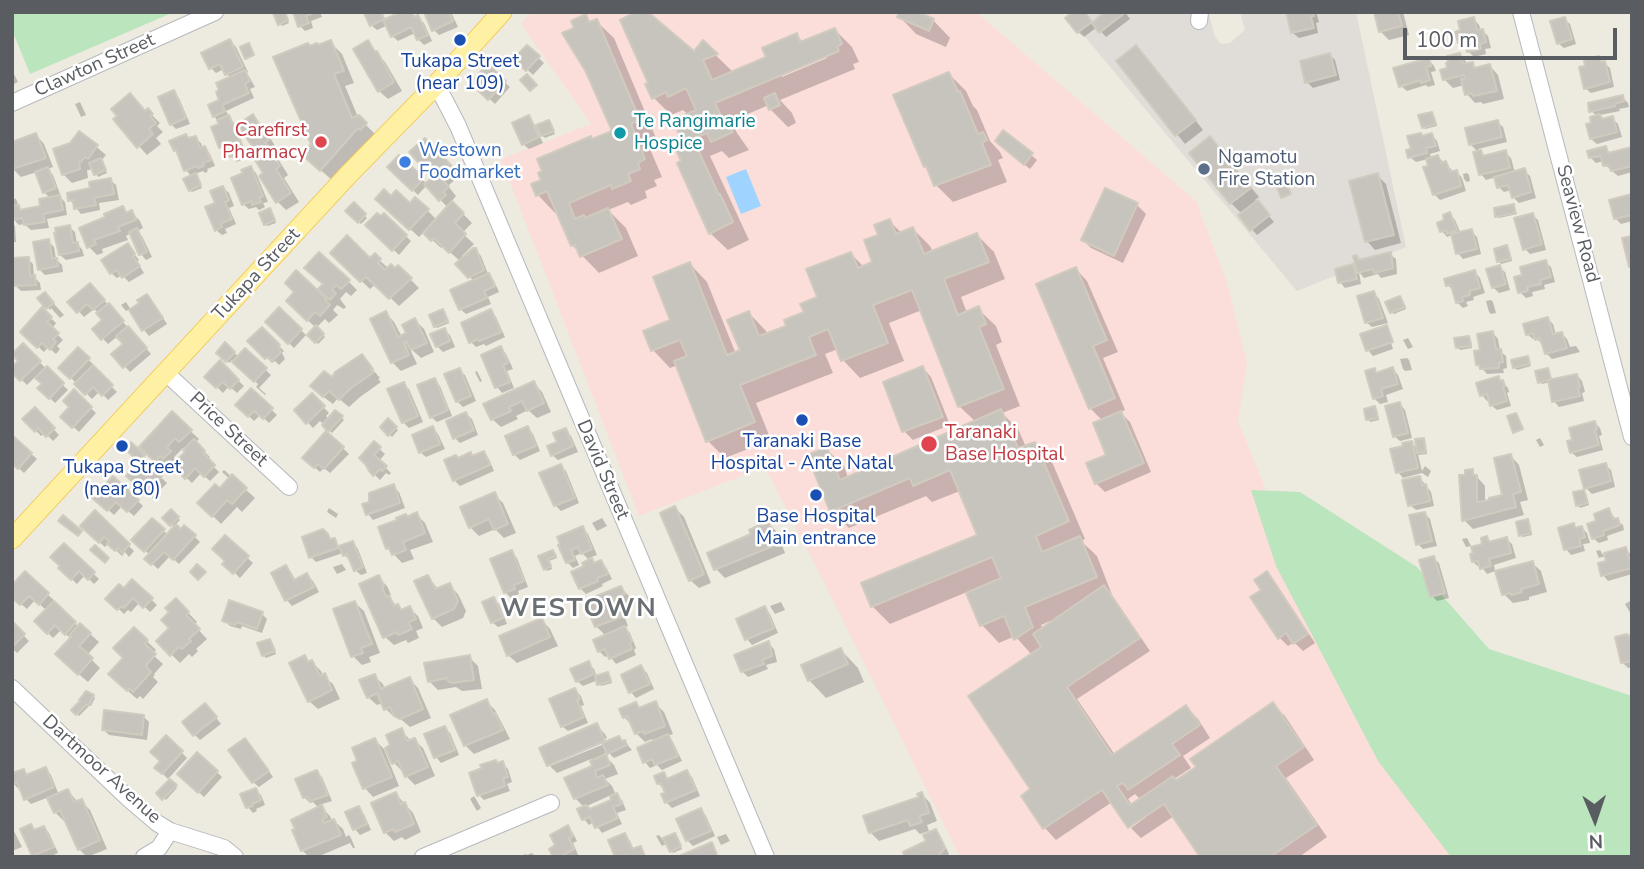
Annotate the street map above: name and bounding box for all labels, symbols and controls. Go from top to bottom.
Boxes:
scale bar [1406,14,1620,58]
text: 100 m [1416,26,1477,54]
street label: Clawton Street [31,29,159,103]
marker: Tukapa Street (near 109) [452,32,468,48]
place label: Tukapa Street (near 109) [401,51,519,95]
place label: Te Rangimarie Hospice [634,111,756,155]
place label: Carefirst Pharmacy [222,120,307,164]
marker: Te Rangimarie Hospice [612,125,628,141]
marker: Carefirst Pharmacy [313,134,329,150]
place label: Westown Foodmarket [419,140,520,184]
place label: Ngamotu Fire Station [1218,147,1315,191]
marker: Westown Foodmarket [397,154,413,170]
marker: Ngamotu Fire Station [1196,161,1212,177]
street label: Seaview Road [1550,163,1604,285]
street label: Tukapa Street [208,224,306,326]
street label: Price Street [184,388,272,472]
marker: Taranaki Base Hospital - Ante Natal [794,412,810,428]
street label: David Street [571,417,633,523]
place label: Taranaki Base Hospital [945,422,1064,466]
place label: Taranaki Base Hospital - Ante Natal [711,431,893,475]
marker: Taranaki Base Hospital [919,434,939,454]
marker: Tukapa Street (near 80) [114,438,130,454]
place label: Tukapa Street (near 80) [63,457,181,501]
marker: Base Hospital Main entrance [808,487,824,503]
place label: Base Hospital Main entrance [756,506,876,550]
district label: WESTOWN [501,594,657,626]
street label: Dartmoor Avenue [37,711,165,829]
north arrow [1560,785,1630,855]
text: N [1588,828,1603,854]

